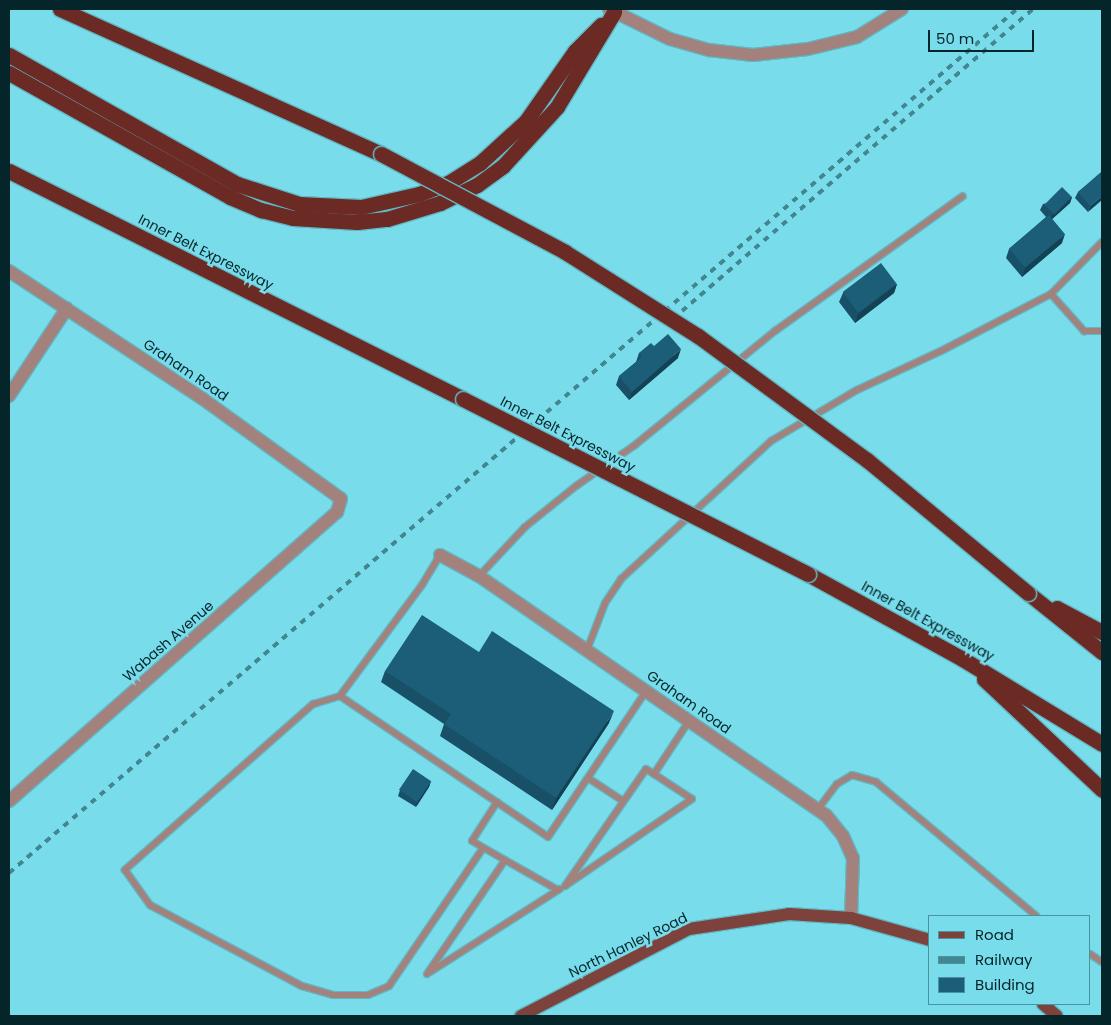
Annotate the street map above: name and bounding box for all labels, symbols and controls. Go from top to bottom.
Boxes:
scale bar [931,20,1037,52]
text: 50 m [936,28,974,49]
street label: Inner Belt Expressway [136,211,276,293]
street label: Graham Road [140,335,232,405]
street label: Inner Belt Expressway [498,393,638,475]
street label: Inner Belt Expressway [859,577,997,665]
street label: Wabash Avenue [119,597,217,685]
street label: Graham Road [644,667,734,737]
street label: North Hanley Road [566,909,690,981]
legend [928,915,1091,1005]
text: Road [975,924,1014,945]
text: Railway [975,949,1033,970]
text: Building [975,974,1035,995]

